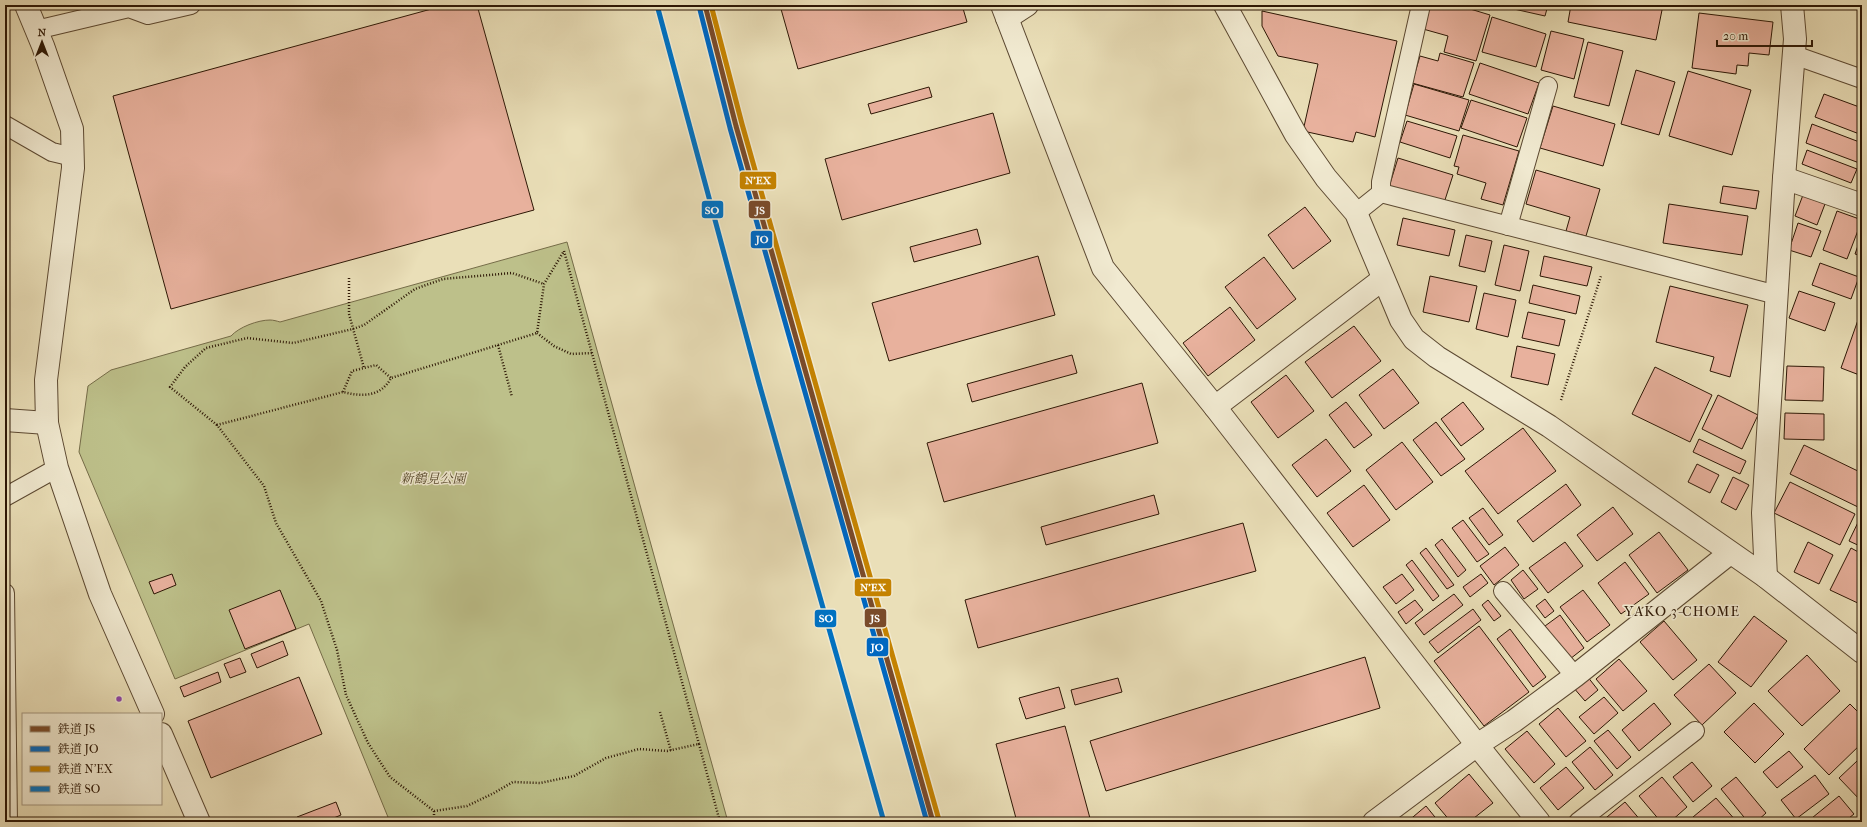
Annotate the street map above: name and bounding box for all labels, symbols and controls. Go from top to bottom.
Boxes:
north arrow [22,22,62,62]
scale bar [1717,22,1812,48]
text: N [38,26,47,39]
text: 20 m [1723,29,1748,43]
line badge: N'EX [739,171,777,190]
text: N'EX [745,174,771,187]
line badge: SO [701,200,724,219]
line badge: JS [748,200,771,219]
text: SO [705,204,719,217]
text: JS [754,204,765,217]
line badge: JO [750,230,773,249]
text: JO [755,233,769,246]
park label: 新鶴見公園 [400,471,467,486]
line badge: N'EX [854,578,892,597]
text: N'EX [860,581,886,594]
district label: YAKO 3-CHOME [1623,603,1740,620]
line badge: JS [864,608,887,628]
line badge: SO [814,609,837,628]
text: SO [819,612,833,625]
text: JS [869,612,880,625]
line badge: JO [866,637,889,657]
text: JO [870,641,884,654]
unlabelled marker [114,694,124,704]
legend [22,713,162,805]
text: 鉄道 JS [57,722,95,736]
text: 鉄道 JO [57,742,98,756]
text: 鉄道 N'EX [57,762,114,776]
text: 鉄道 SO [57,782,100,796]

